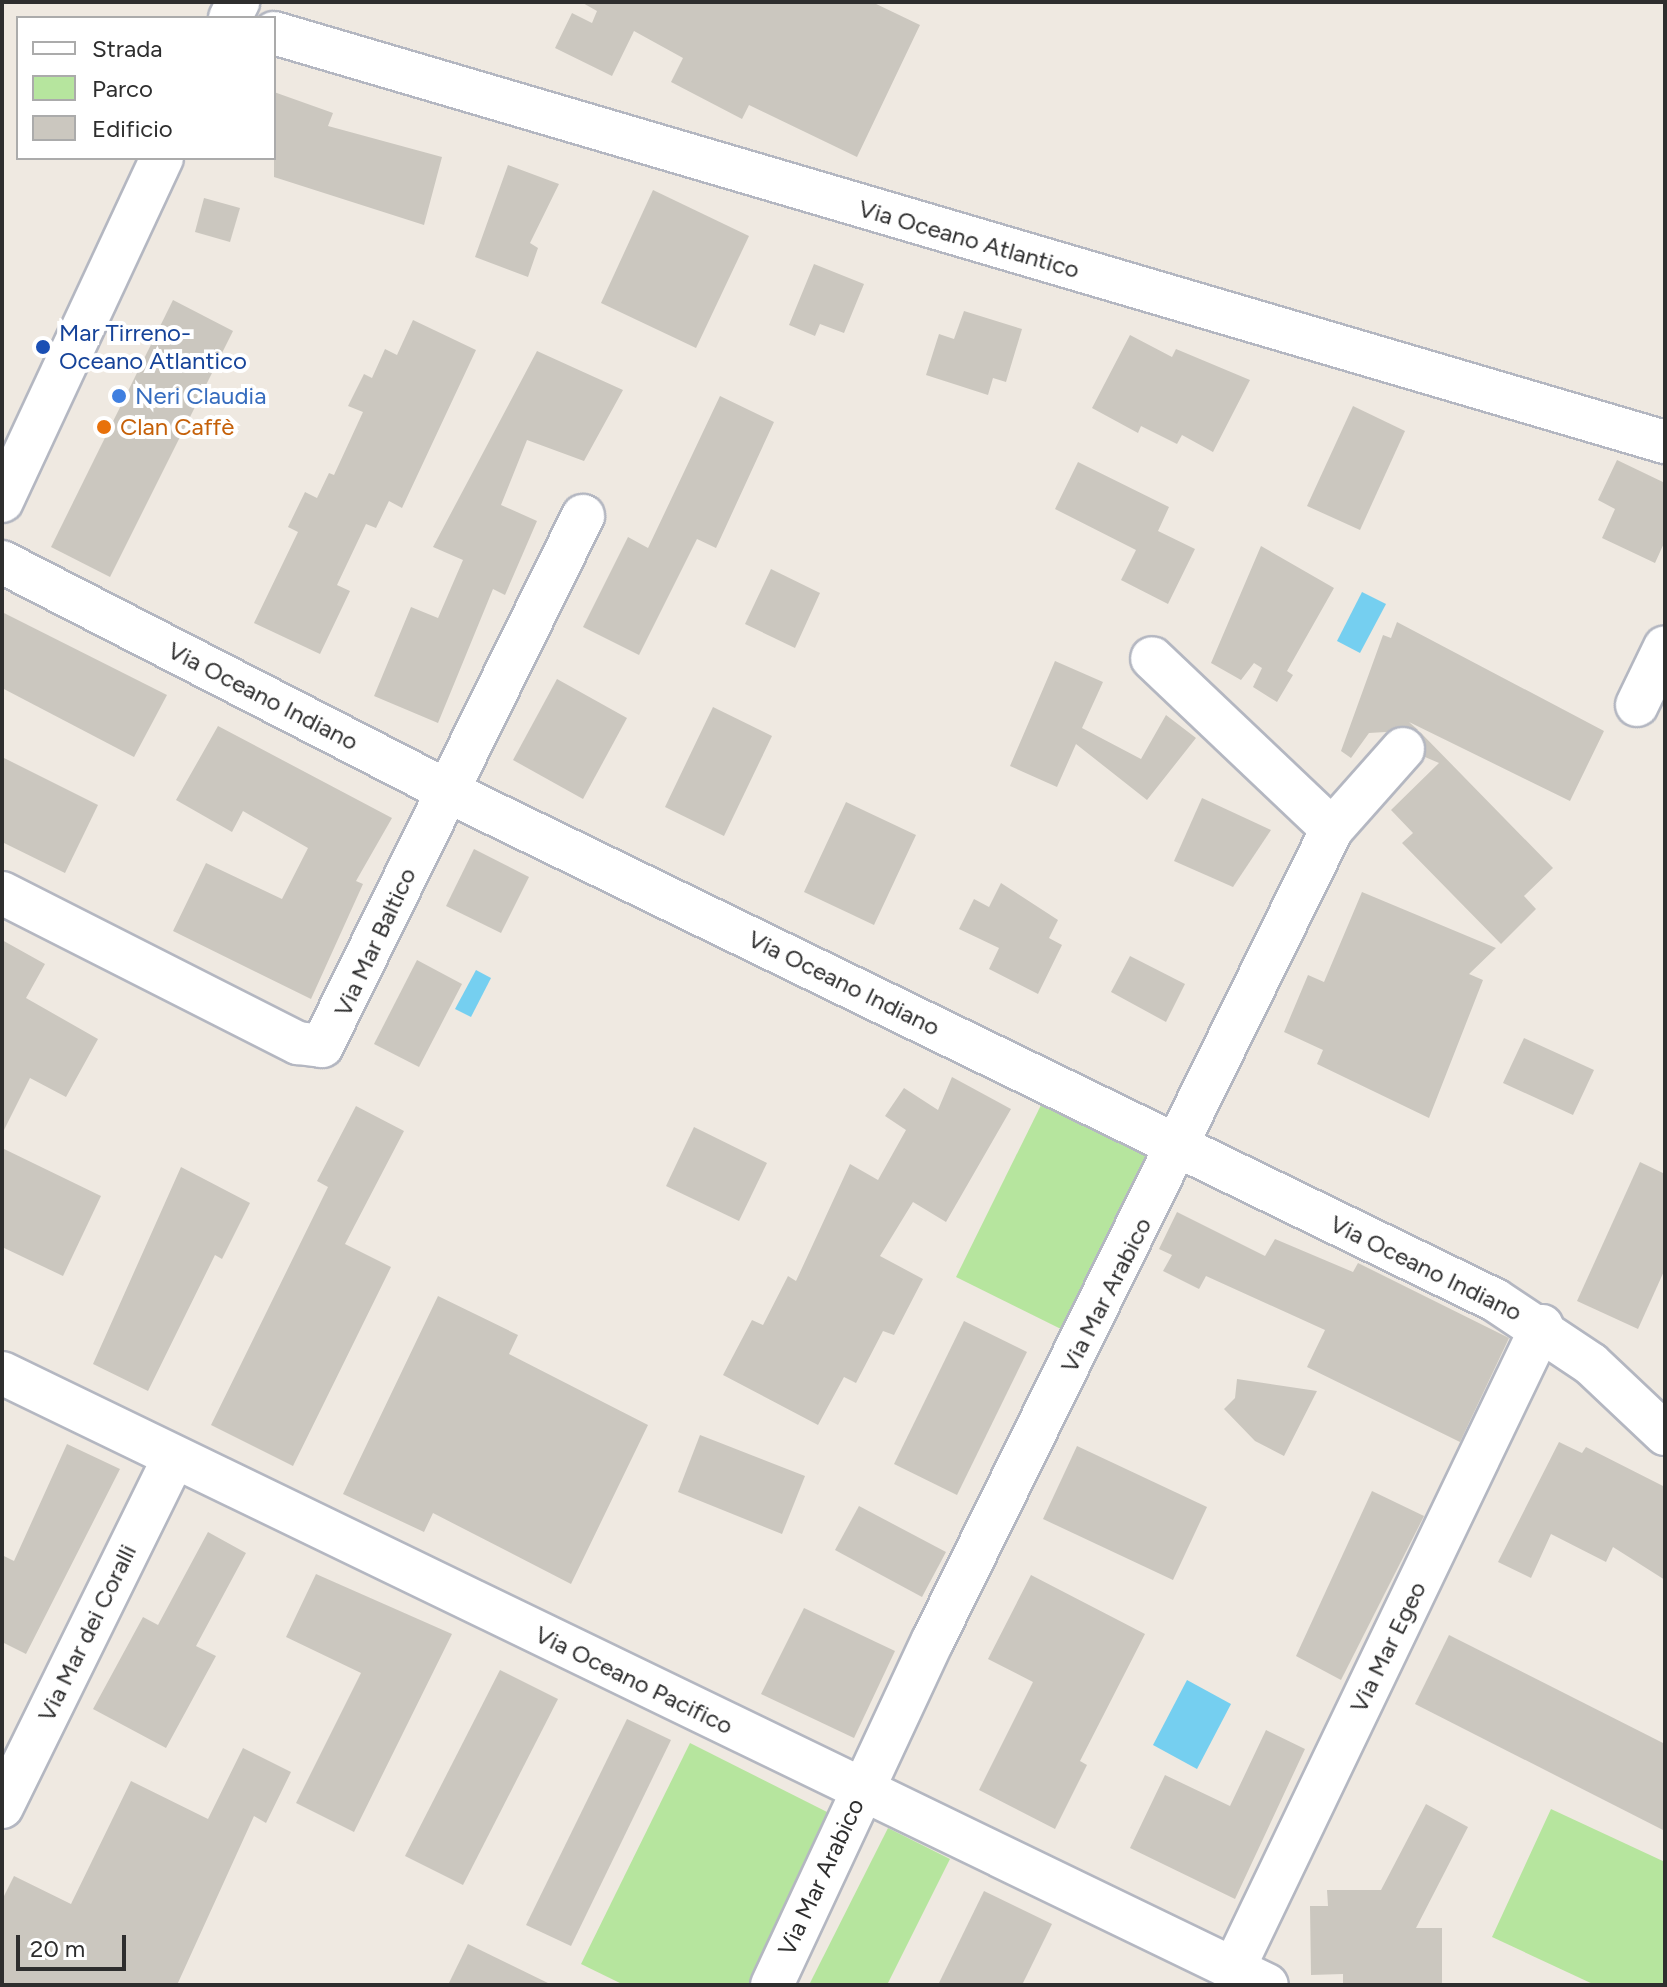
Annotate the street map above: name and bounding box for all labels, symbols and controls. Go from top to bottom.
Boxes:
legend [16,16,276,160]
text: Strada [92,34,162,63]
text: Parco [92,74,153,103]
text: Edificio [92,114,173,143]
street label: Via Oceano Atlantico [855,194,1083,284]
place label: Mar Tirreno- Oceano Atlantico [59,319,247,375]
marker: Mar Tirreno- Oceano Atlantico [34,338,52,356]
place label: Neri Claudia [135,382,266,410]
marker: Neri Claudia [110,387,128,405]
place label: Clan Caffè [120,413,234,441]
marker: Clan Caffè [95,418,113,436]
street label: Via Oceano Indiano [163,636,363,756]
street label: Via Mar Baltico [328,863,422,1021]
street label: Via Oceano Indiano [743,924,945,1042]
street label: Via Oceano Indiano [1325,1209,1527,1327]
street label: Via Mar Arabico [1055,1213,1157,1377]
street label: Via Mar dei Coralli [32,1540,142,1726]
street label: Via Mar Egeo [1344,1577,1432,1717]
street label: Via Oceano Pacifico [530,1620,738,1740]
street label: Via Mar Arabico [772,1794,870,1960]
scale bar [20,1919,130,1969]
text: 20 m [30,1934,85,1963]

